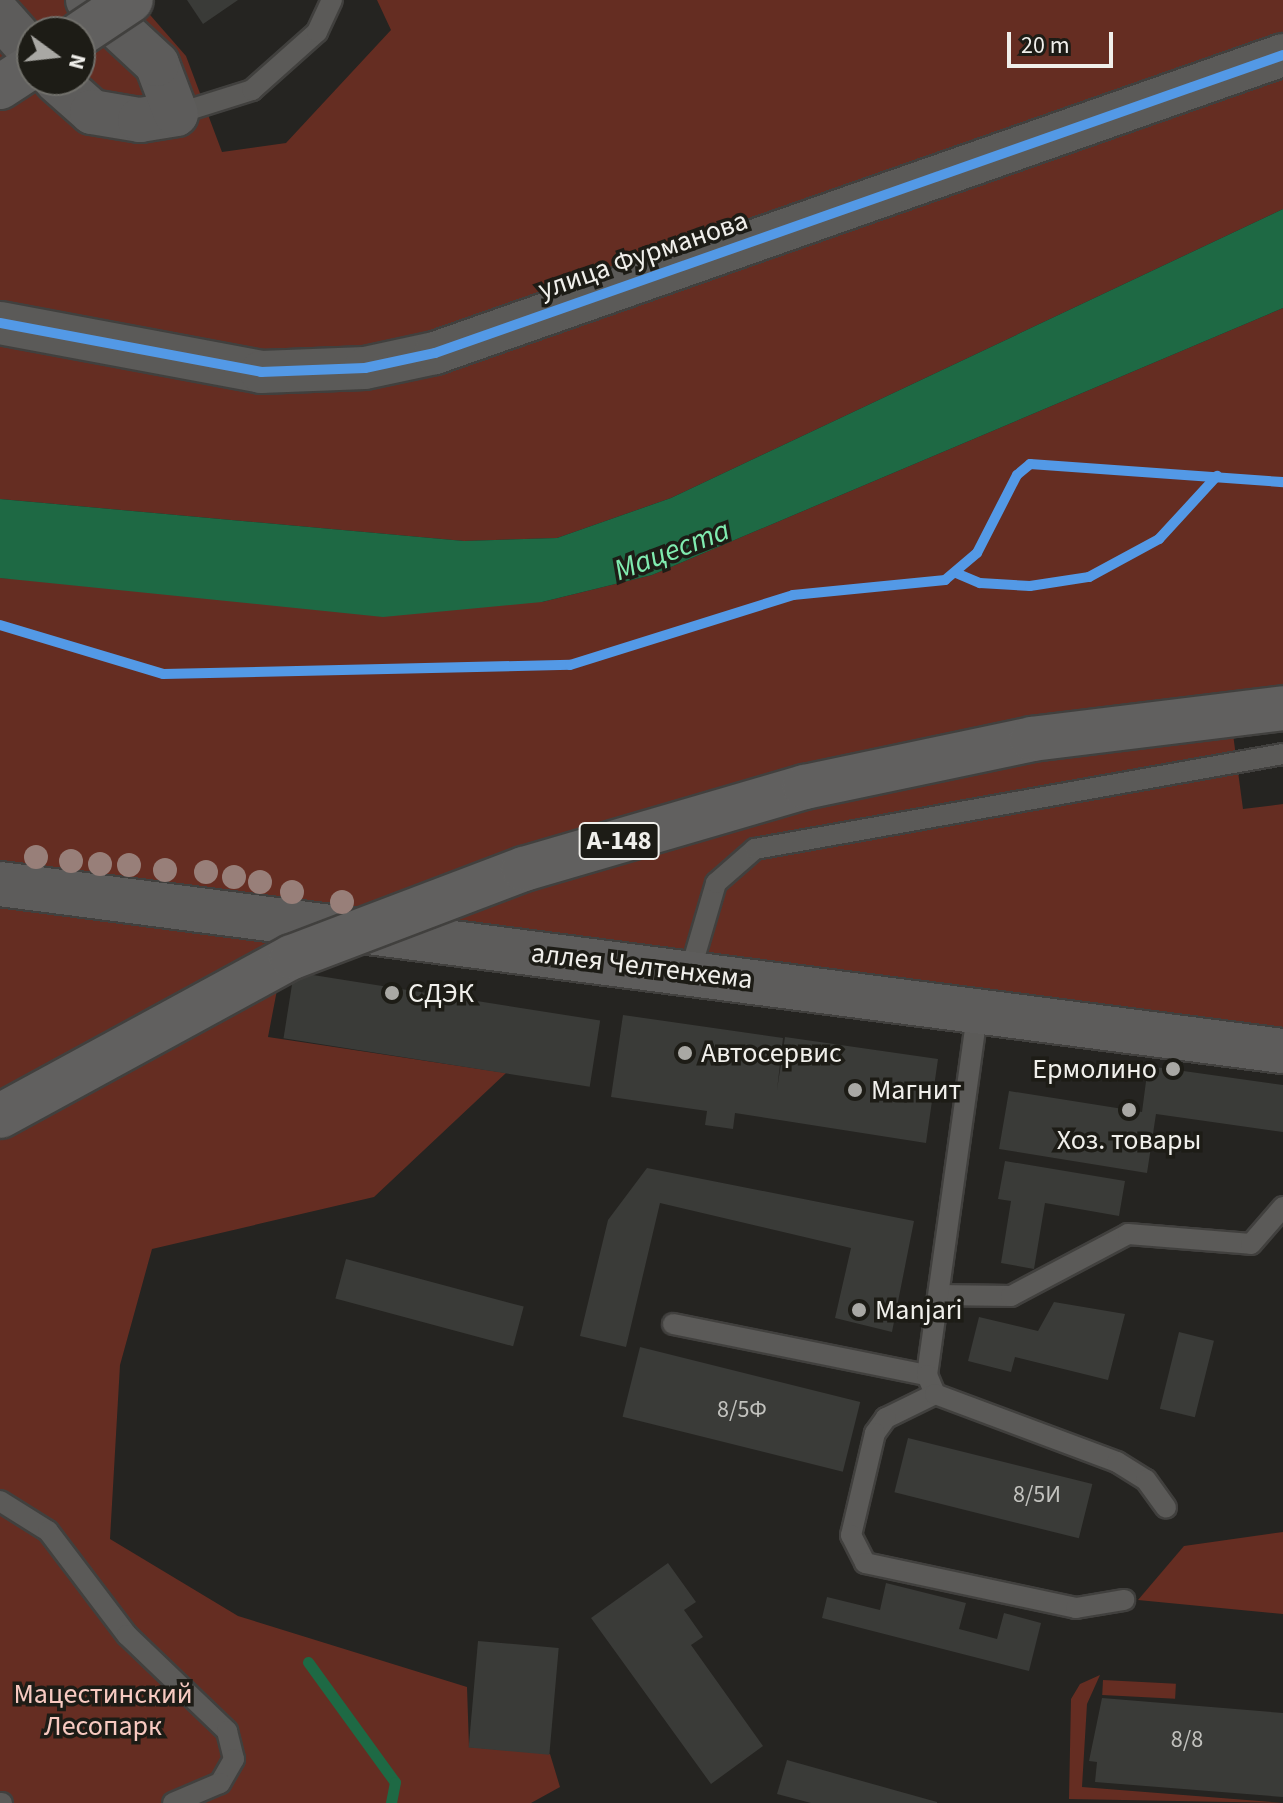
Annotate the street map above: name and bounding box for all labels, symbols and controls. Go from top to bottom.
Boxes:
north arrow [16,16,96,96]
scale bar [1011,16,1117,66]
text: 20 m [1021,28,1070,63]
text: N [60,50,95,73]
street label: улица Фурманова [534,203,752,307]
water label: Мацеста [609,513,735,589]
road number: А-148 [577,819,661,863]
street label: аллея Челтенхема [529,936,755,996]
place label: СДЭК [408,976,474,1010]
marker: СДЭК [383,984,401,1002]
place label: Автосервис [701,1036,842,1070]
marker: Автосервис [676,1044,694,1062]
place label: Ермолино [1032,1052,1157,1086]
marker: Ермолино [1164,1060,1182,1078]
place label: Магнит [871,1073,961,1107]
marker: Магнит [846,1081,864,1099]
marker: Хоз. товары [1120,1101,1138,1119]
place label: Хоз. товары [1057,1123,1201,1157]
place label: Manjari [875,1293,962,1327]
marker: Manjari [850,1301,868,1319]
house number: 8/5Ф [717,1396,767,1424]
house number: 8/5И [1013,1481,1061,1509]
park label: Мацестинский Лесопарк [13,1677,193,1743]
house number: 8/8 [1171,1726,1203,1754]

